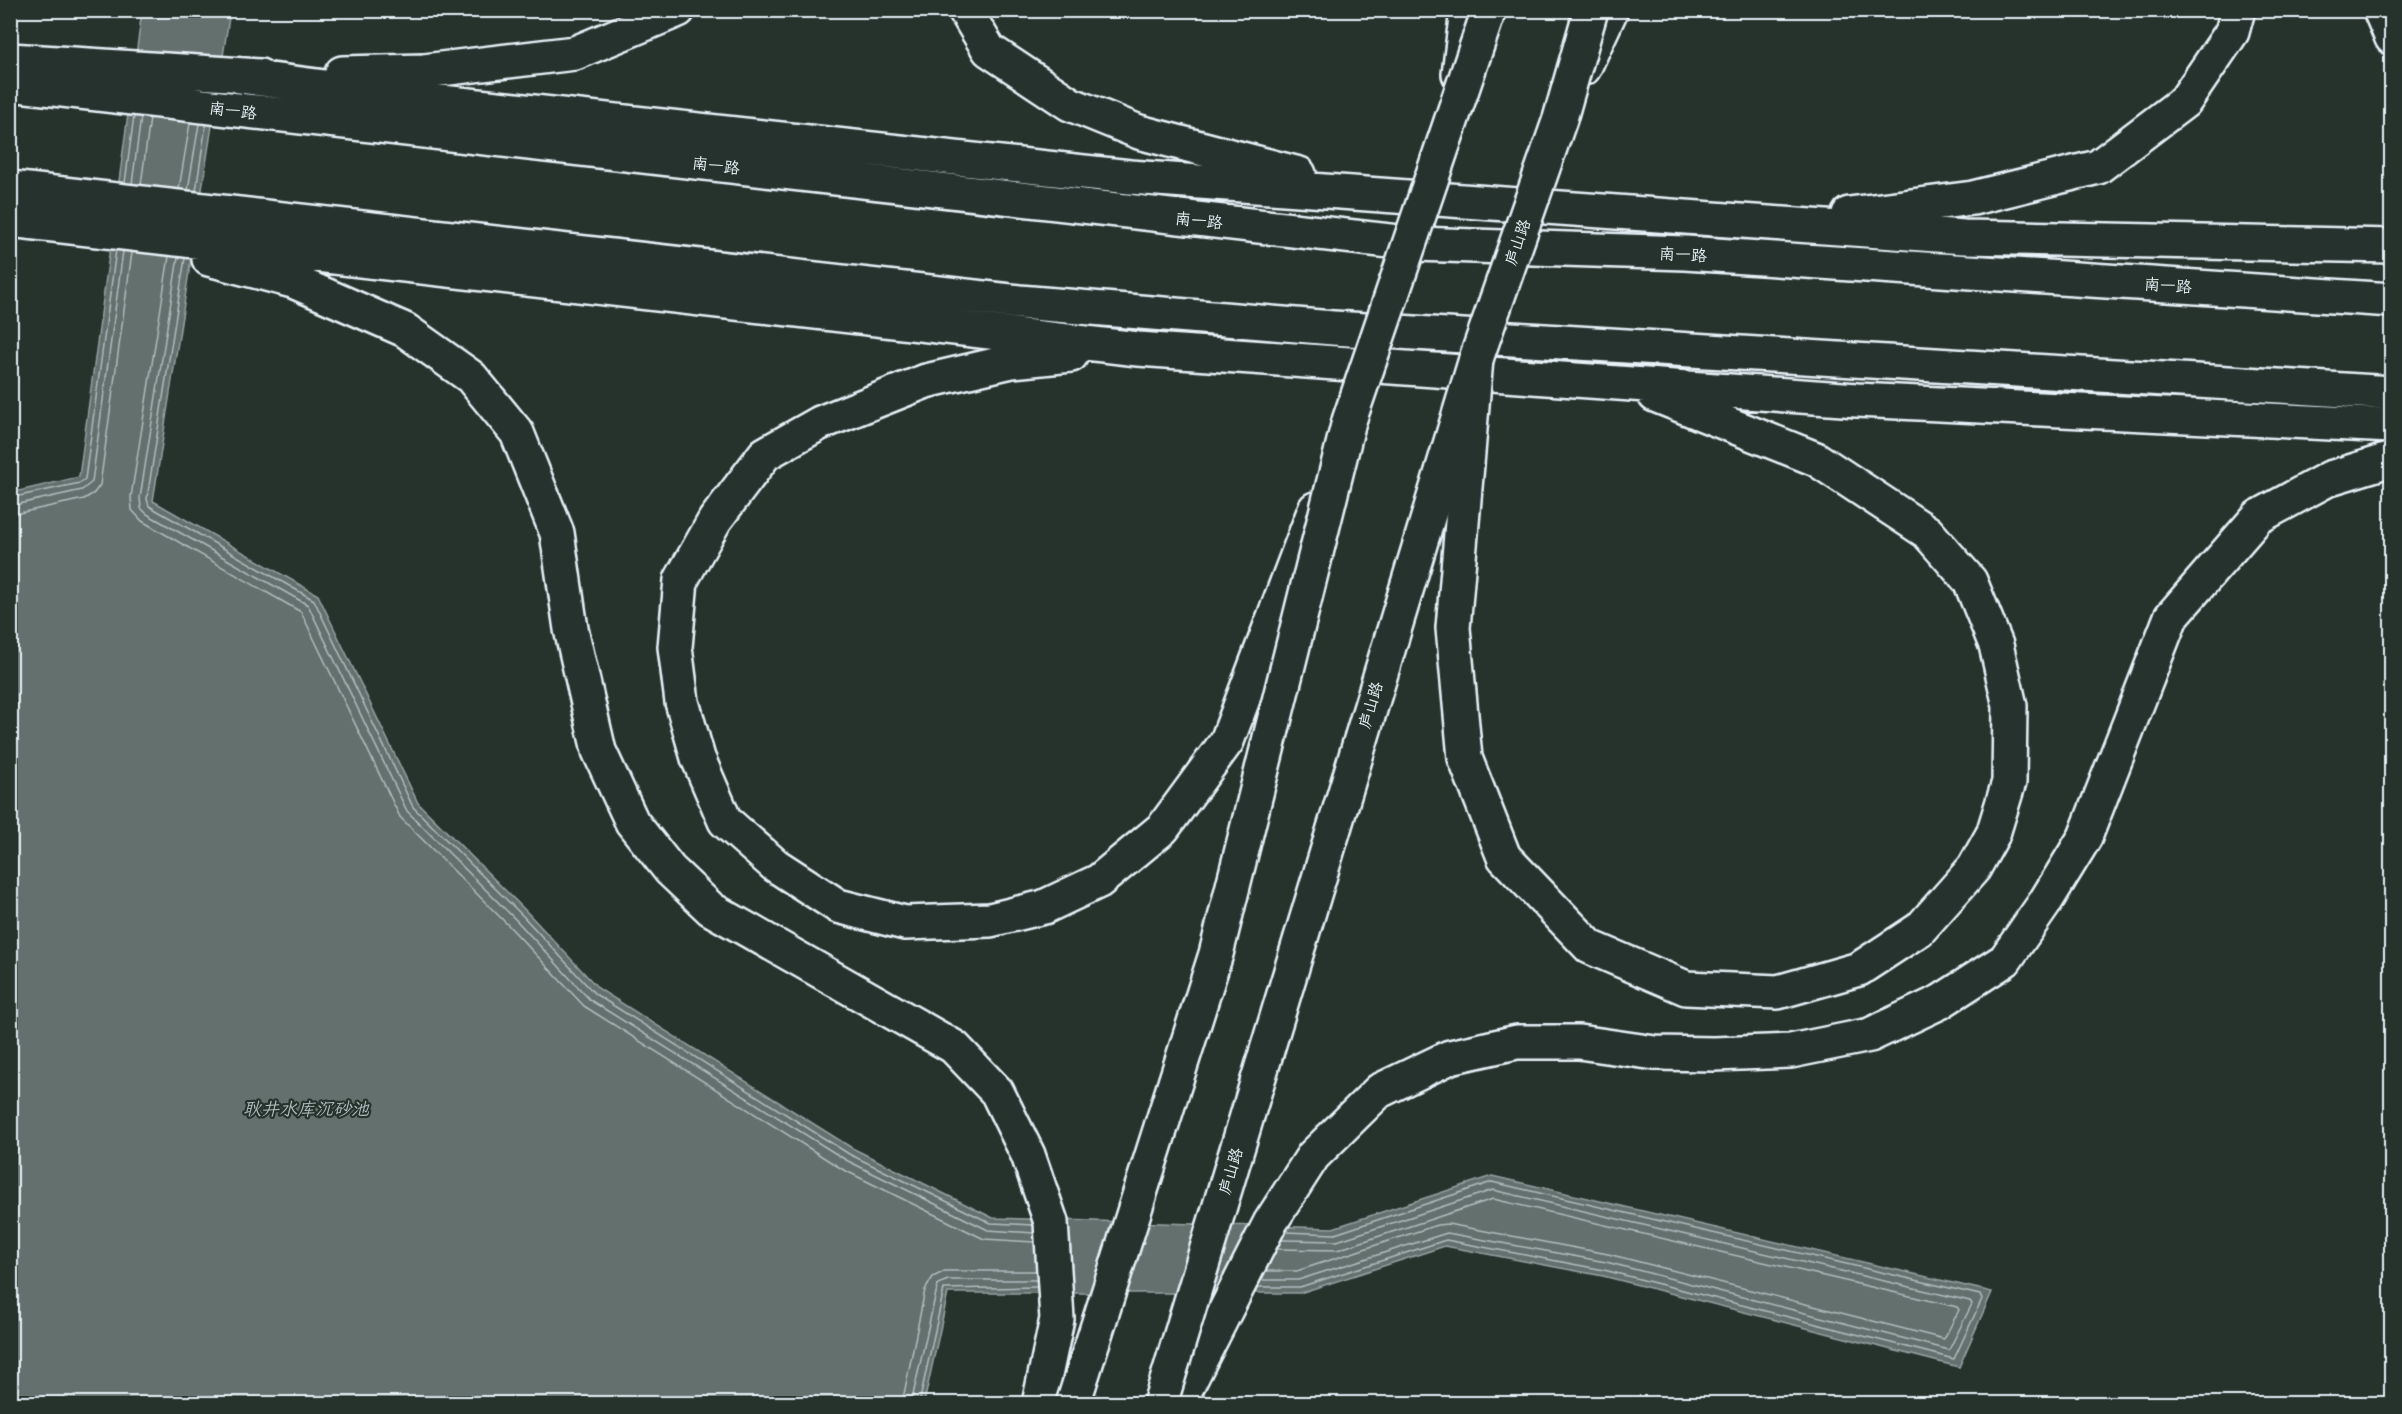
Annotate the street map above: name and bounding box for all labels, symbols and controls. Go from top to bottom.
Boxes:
street label: 南一路 [208,98,258,124]
street label: 南一路 [691,153,741,179]
street label: 南一路 [1174,209,1224,233]
street label: 庐山路 [1501,216,1535,268]
street label: 南一路 [1658,244,1707,266]
street label: 南一路 [2143,274,2193,298]
street label: 庐山路 [1354,679,1388,731]
water label: 耿井水库沉砂池 [243,1098,370,1121]
street label: 庐山路 [1214,1145,1248,1197]

